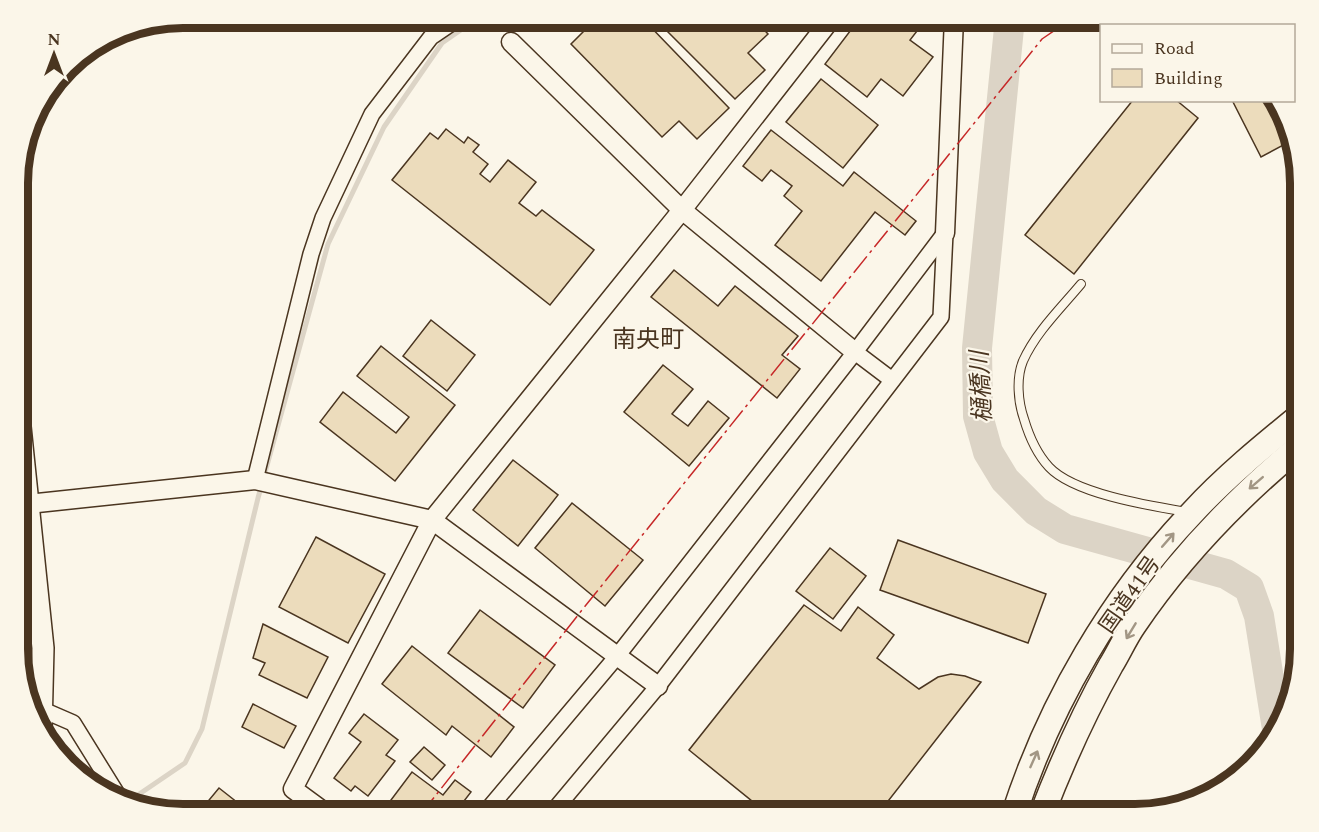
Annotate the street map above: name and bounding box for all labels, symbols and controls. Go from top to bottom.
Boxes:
north arrow [24,24,84,84]
legend [1100,24,1295,102]
text: N [47,28,61,52]
text: Road [1154,35,1195,62]
text: Building [1154,65,1223,92]
district label: 南央町 [612,322,684,358]
water label: 樋橋川 [962,347,1002,424]
one-way arrow [1249,476,1264,490]
one-way arrow [1162,532,1175,548]
street label: 国道41号 [1091,549,1169,640]
one-way arrow [1124,622,1136,639]
one-way arrow [1030,750,1041,768]

